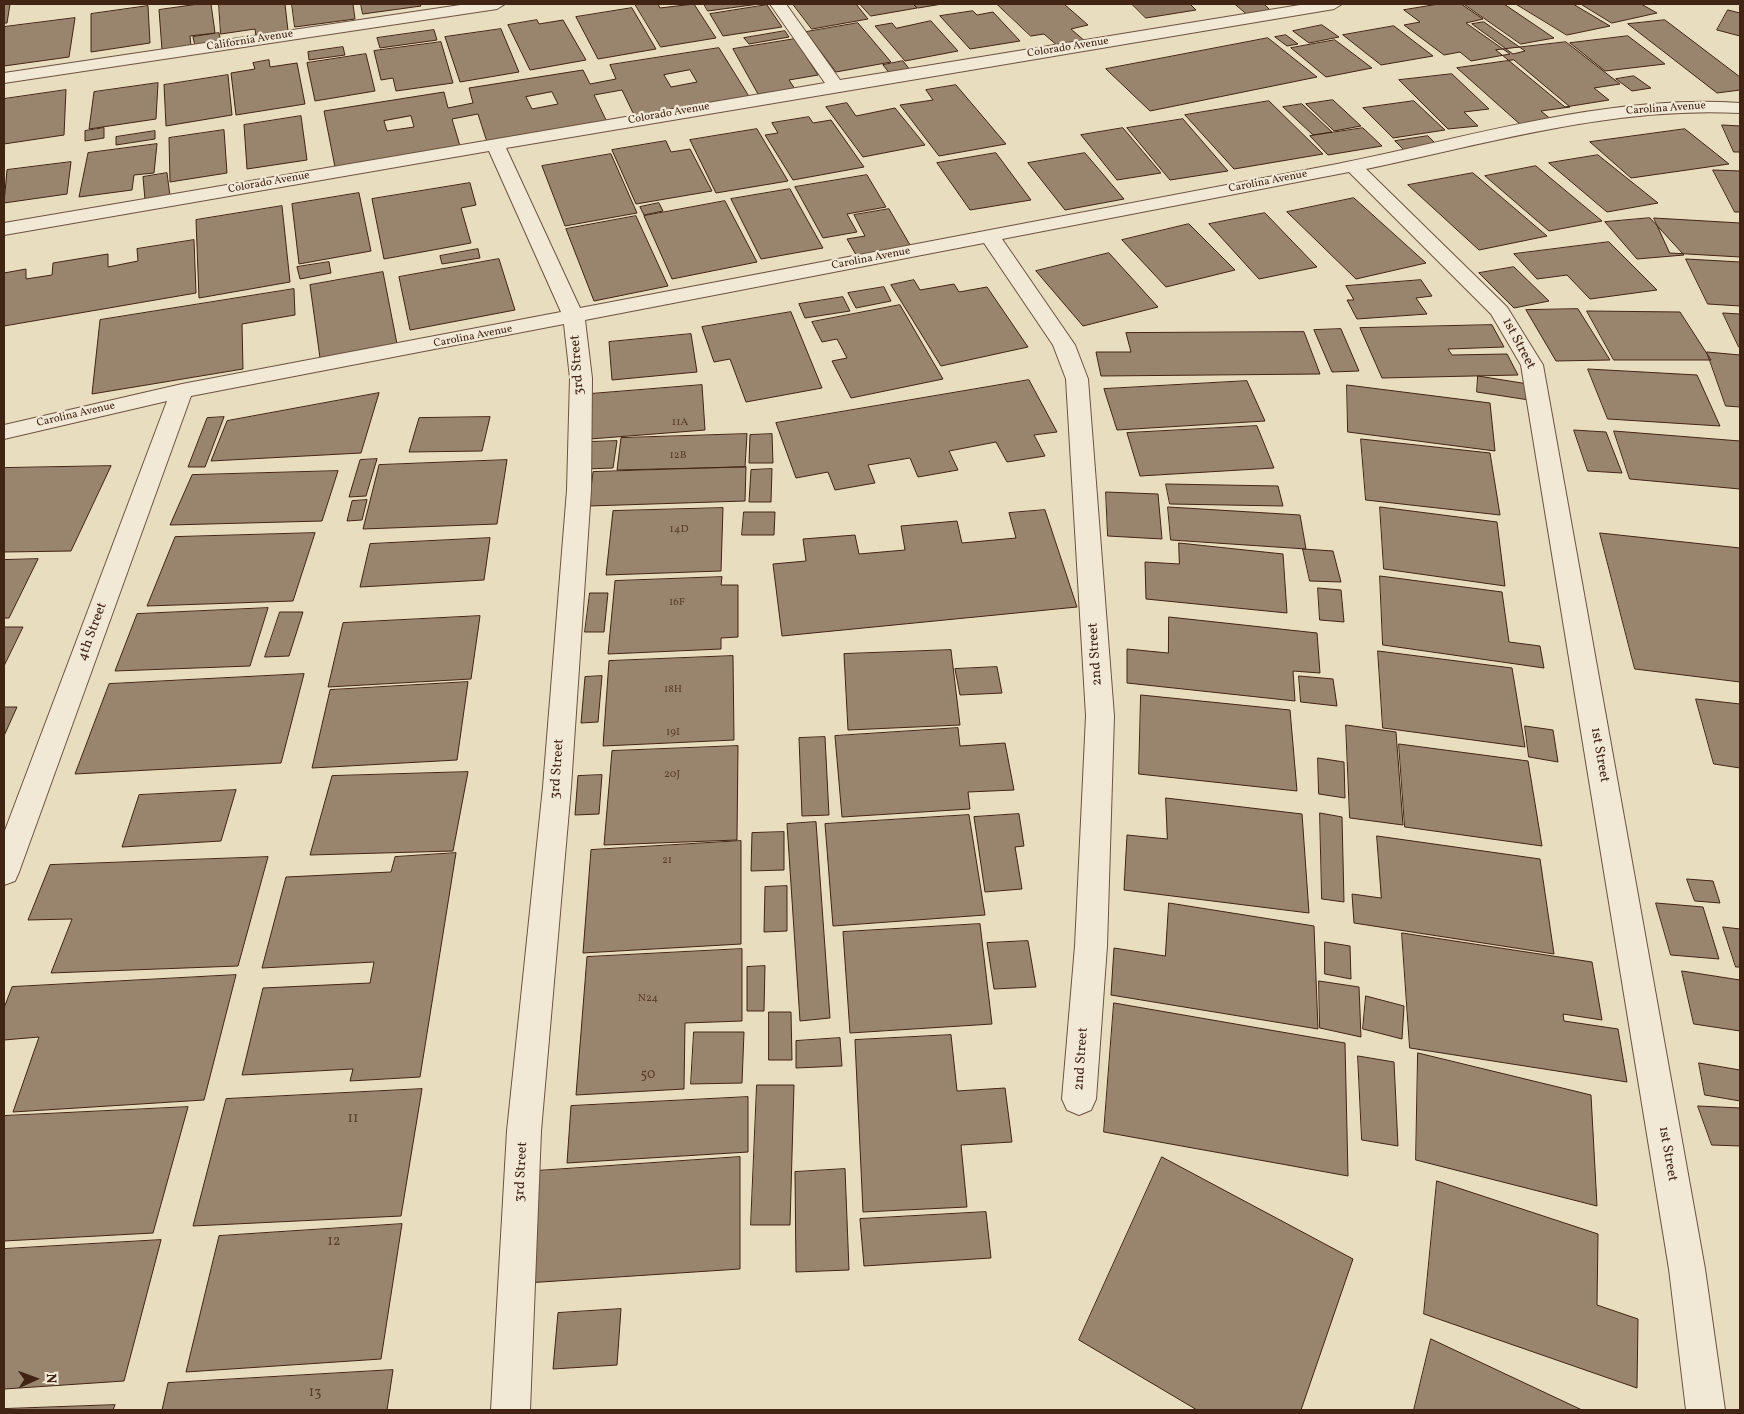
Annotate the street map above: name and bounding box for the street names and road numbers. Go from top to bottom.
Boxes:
street label: California Avenue [206,28,294,54]
street label: Colorado Avenue [1026,35,1110,61]
street label: Colorado Avenue [627,100,711,128]
street label: Carolina Avenue [1626,100,1706,118]
street label: Carolina Avenue [1228,168,1308,196]
street label: Colorado Avenue [227,169,311,197]
street label: Carolina Avenue [831,245,911,273]
street label: 1st Street [1497,315,1539,373]
street label: Carolina Avenue [433,323,513,351]
street label: 3rd Street [568,334,588,396]
street label: Carolina Avenue [36,400,116,430]
street label: 4th Street [75,600,111,664]
street label: 2nd Street [1085,622,1107,686]
street label: 1st Street [1586,726,1612,784]
street label: 3rd Street [548,738,568,800]
street label: 2nd Street [1071,1027,1093,1091]
street label: 1st Street [1654,1125,1680,1183]
street label: 3rd Street [512,1141,532,1203]

